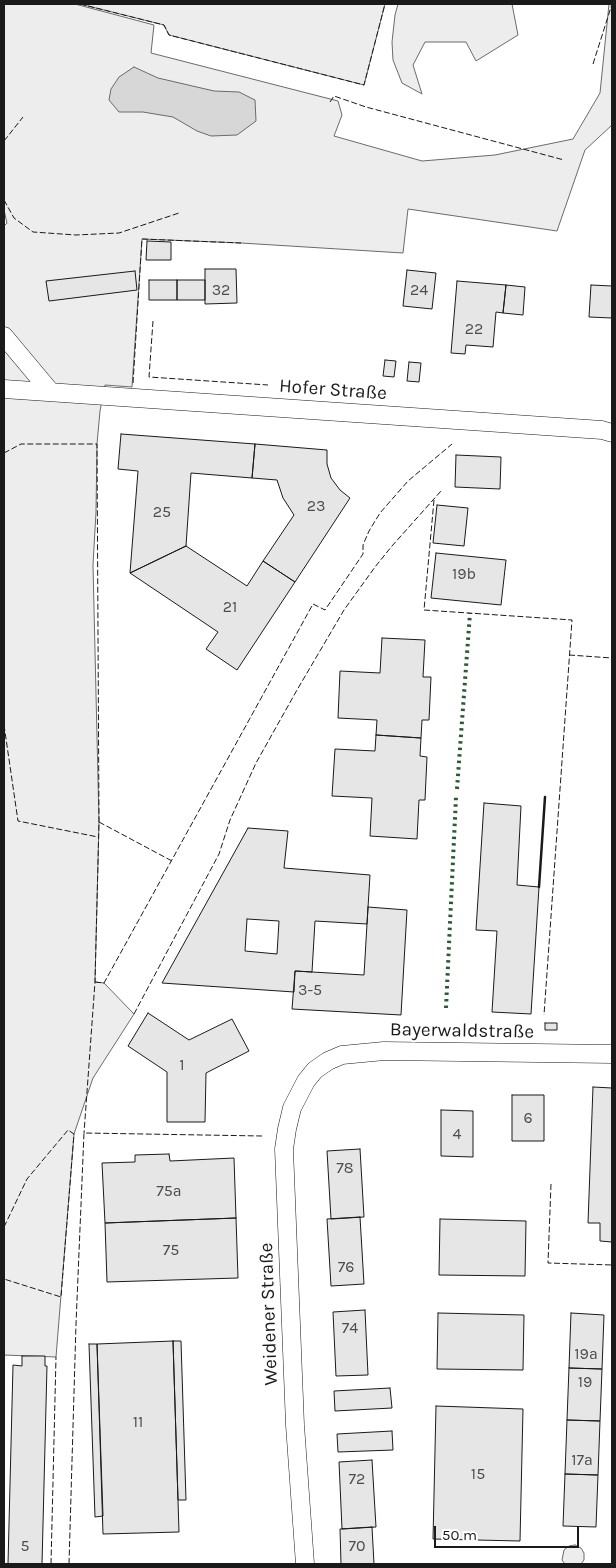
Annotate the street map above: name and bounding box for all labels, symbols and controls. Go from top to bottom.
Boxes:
house number: 32 [212,280,230,300]
house number: 24 [410,280,428,300]
house number: 22 [465,319,483,339]
street label: Hofer Straße [278,375,388,405]
house number: 23 [307,496,325,516]
house number: 25 [153,502,171,522]
house number: 19b [452,564,476,584]
house number: 21 [223,597,237,617]
house number: 3-5 [298,980,322,1000]
street label: Bayerwaldstraße [390,1018,534,1044]
house number: 1 [179,1055,185,1075]
house number: 6 [523,1108,533,1128]
house number: 4 [453,1124,461,1144]
house number: 78 [336,1158,354,1178]
house number: 75a [156,1181,182,1201]
house number: 75 [163,1240,179,1260]
street label: Weidener Straße [255,1242,283,1386]
house number: 76 [338,1257,354,1277]
house number: 74 [342,1318,358,1338]
house number: 19a [574,1344,598,1364]
house number: 19 [578,1372,592,1392]
house number: 11 [133,1412,143,1432]
house number: 17a [571,1450,593,1470]
house number: 15 [471,1464,485,1484]
house number: 72 [349,1469,365,1489]
scale bar [436,1516,581,1548]
text: 50 m [442,1526,477,1544]
house number: 5 [20,1536,30,1556]
house number: 70 [348,1536,366,1556]

